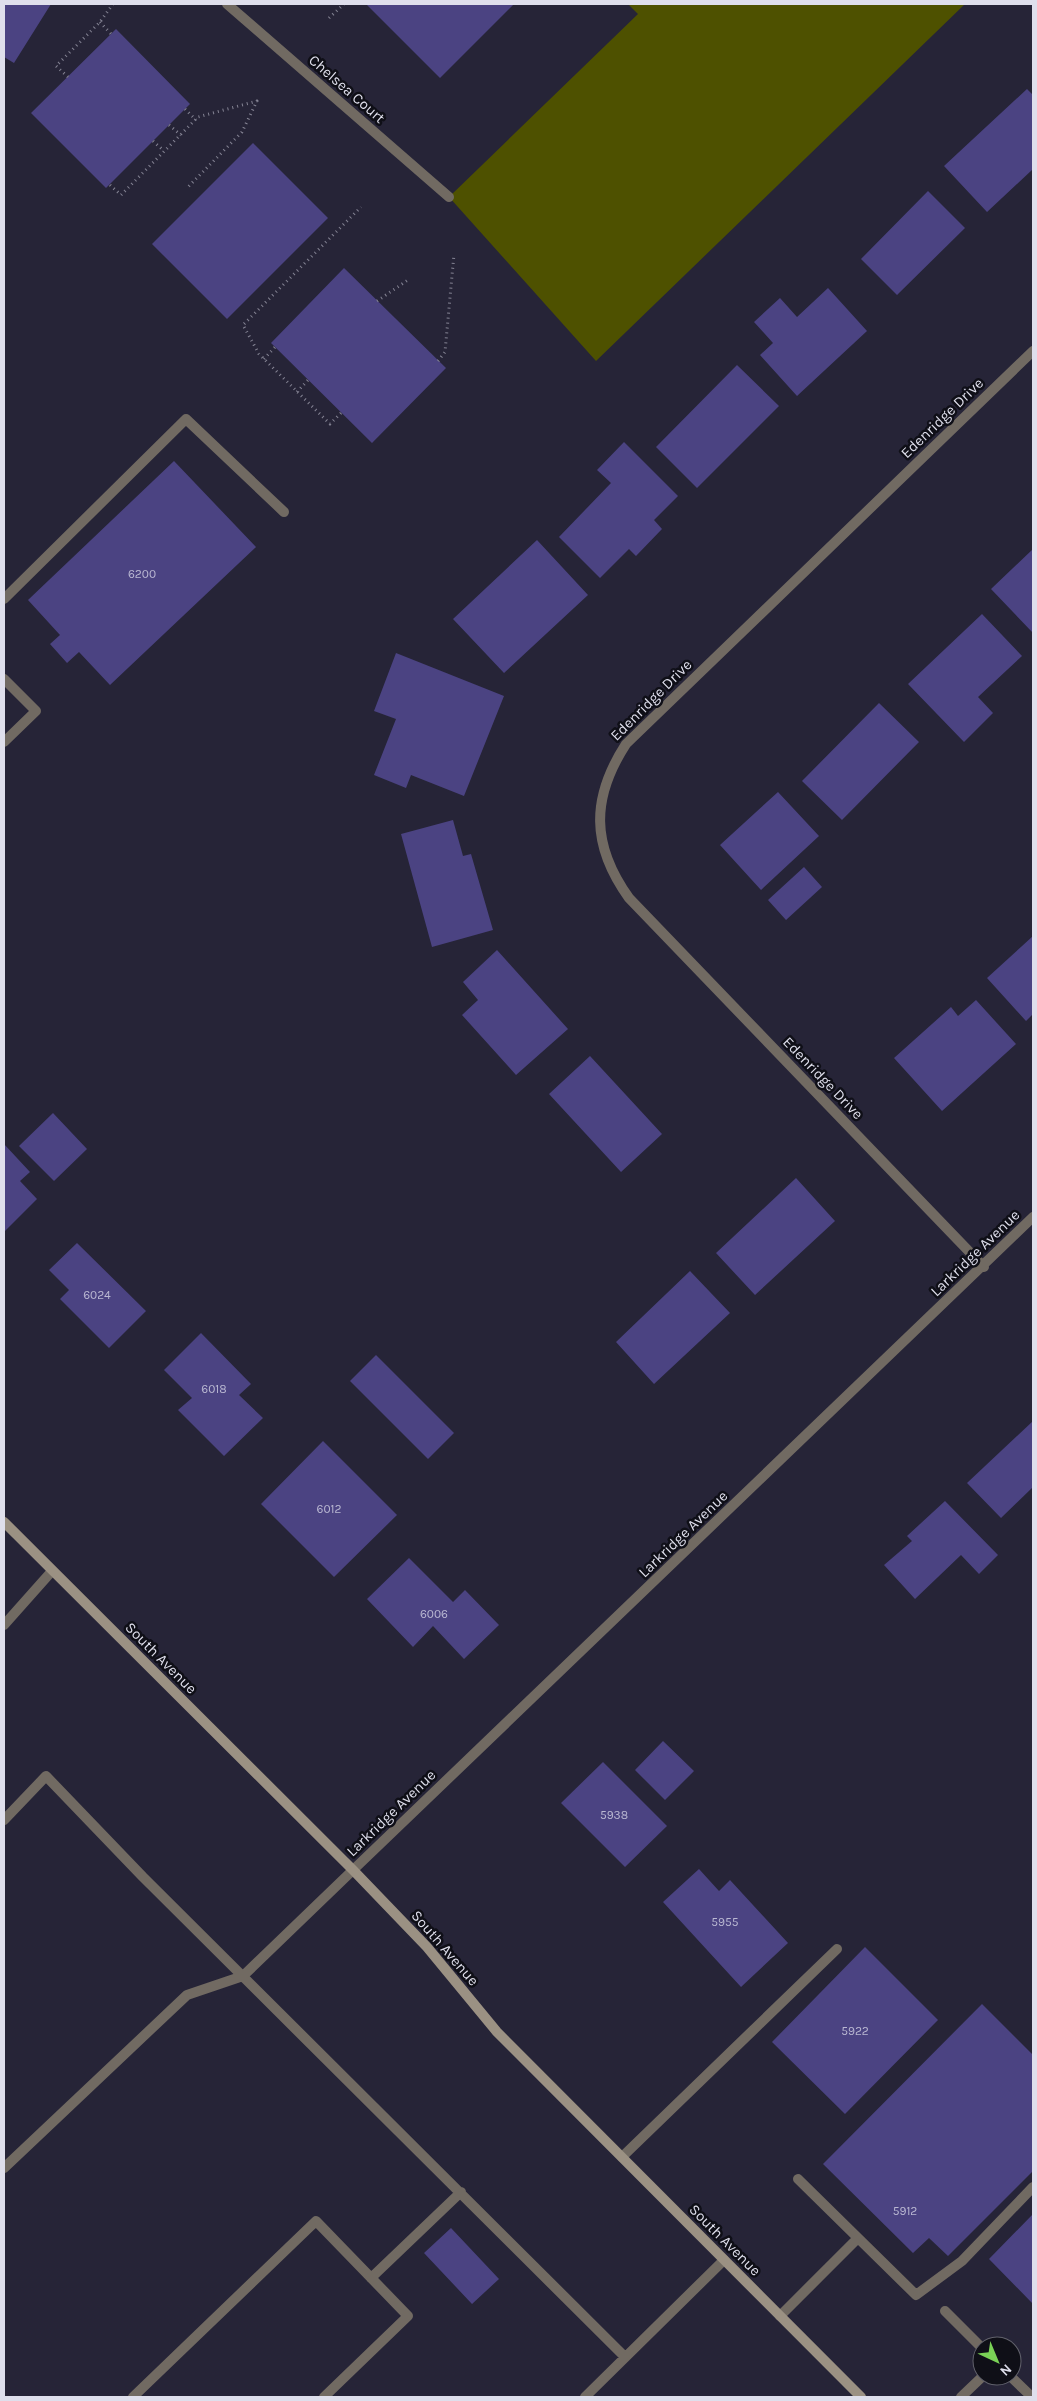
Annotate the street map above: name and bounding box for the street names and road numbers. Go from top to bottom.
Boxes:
street label: Chelsea Court [305,51,389,127]
street label: Edenridge Drive [897,374,987,462]
street label: Edenridge Drive [607,656,695,744]
street label: Edenridge Drive [779,1033,867,1123]
street label: Larkridge Avenue [927,1206,1023,1300]
street label: Larkridge Avenue [635,1487,731,1581]
street label: South Avenue [121,1618,201,1698]
street label: Larkridge Avenue [343,1766,439,1860]
street label: South Avenue [407,1907,483,1989]
street label: South Avenue [685,2200,765,2280]

